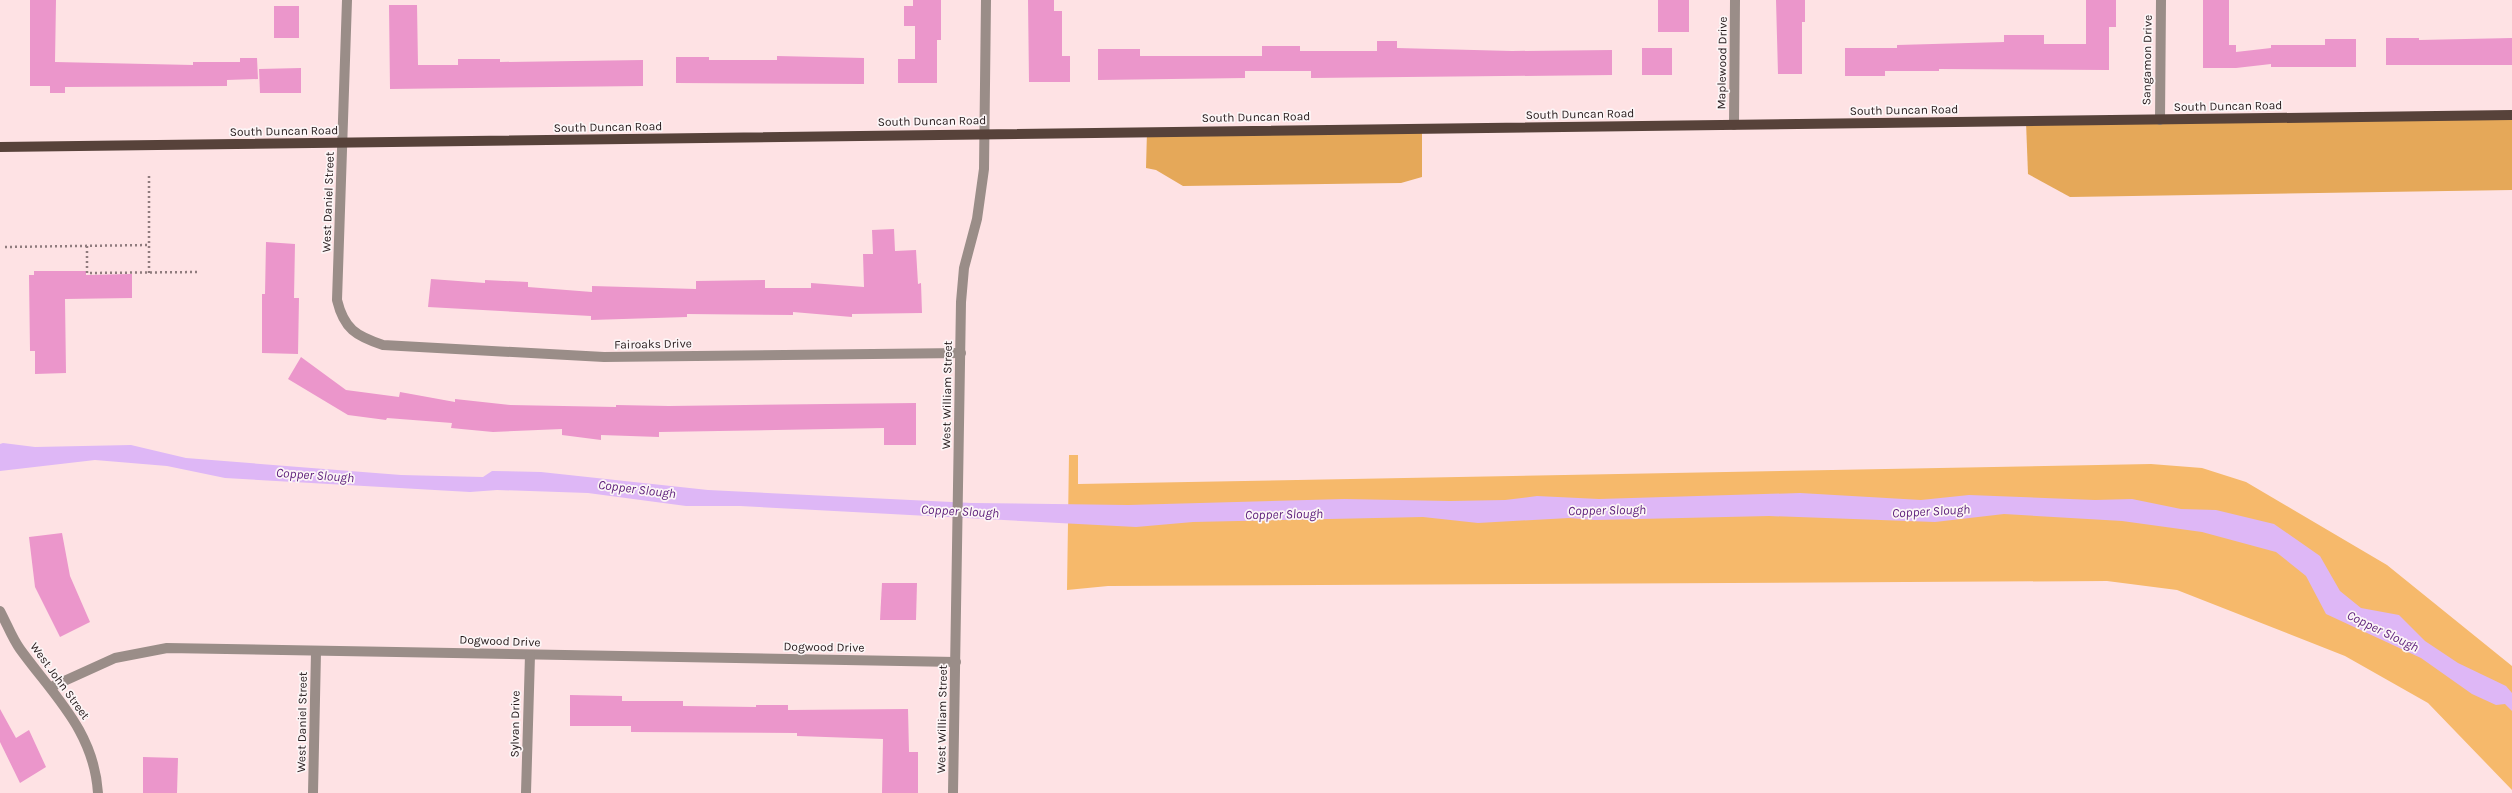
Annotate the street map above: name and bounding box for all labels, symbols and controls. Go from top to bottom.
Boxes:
street label: Sangamon Drive [2139,15,2155,105]
street label: Maplewood Drive [1714,16,1730,110]
street label: South Duncan Road [2174,98,2282,114]
street label: South Duncan Road [1850,102,1958,118]
street label: South Duncan Road [1526,106,1634,122]
street label: South Duncan Road [1202,109,1310,125]
street label: South Duncan Road [878,113,986,129]
street label: South Duncan Road [554,119,662,135]
street label: South Duncan Road [230,123,338,139]
street label: West Daniel Street [319,151,337,253]
street label: Fairoaks Drive [614,336,692,352]
street label: West William Street [939,340,955,449]
water label: Copper Slough [275,465,355,485]
water label: Copper Slough [597,477,677,501]
water label: Copper Slough [921,501,999,521]
water label: Copper Slough [1892,501,1970,521]
water label: Copper Slough [1568,502,1646,518]
water label: Copper Slough [1245,506,1323,522]
water label: Copper Slough [2345,607,2421,655]
street label: Dogwood Drive [459,633,541,649]
street label: Dogwood Drive [783,639,865,655]
street label: West John Street [27,640,93,723]
street label: West William Street [934,664,950,773]
street label: West Daniel Street [294,671,310,773]
street label: Sylvan Drive [507,690,523,758]

